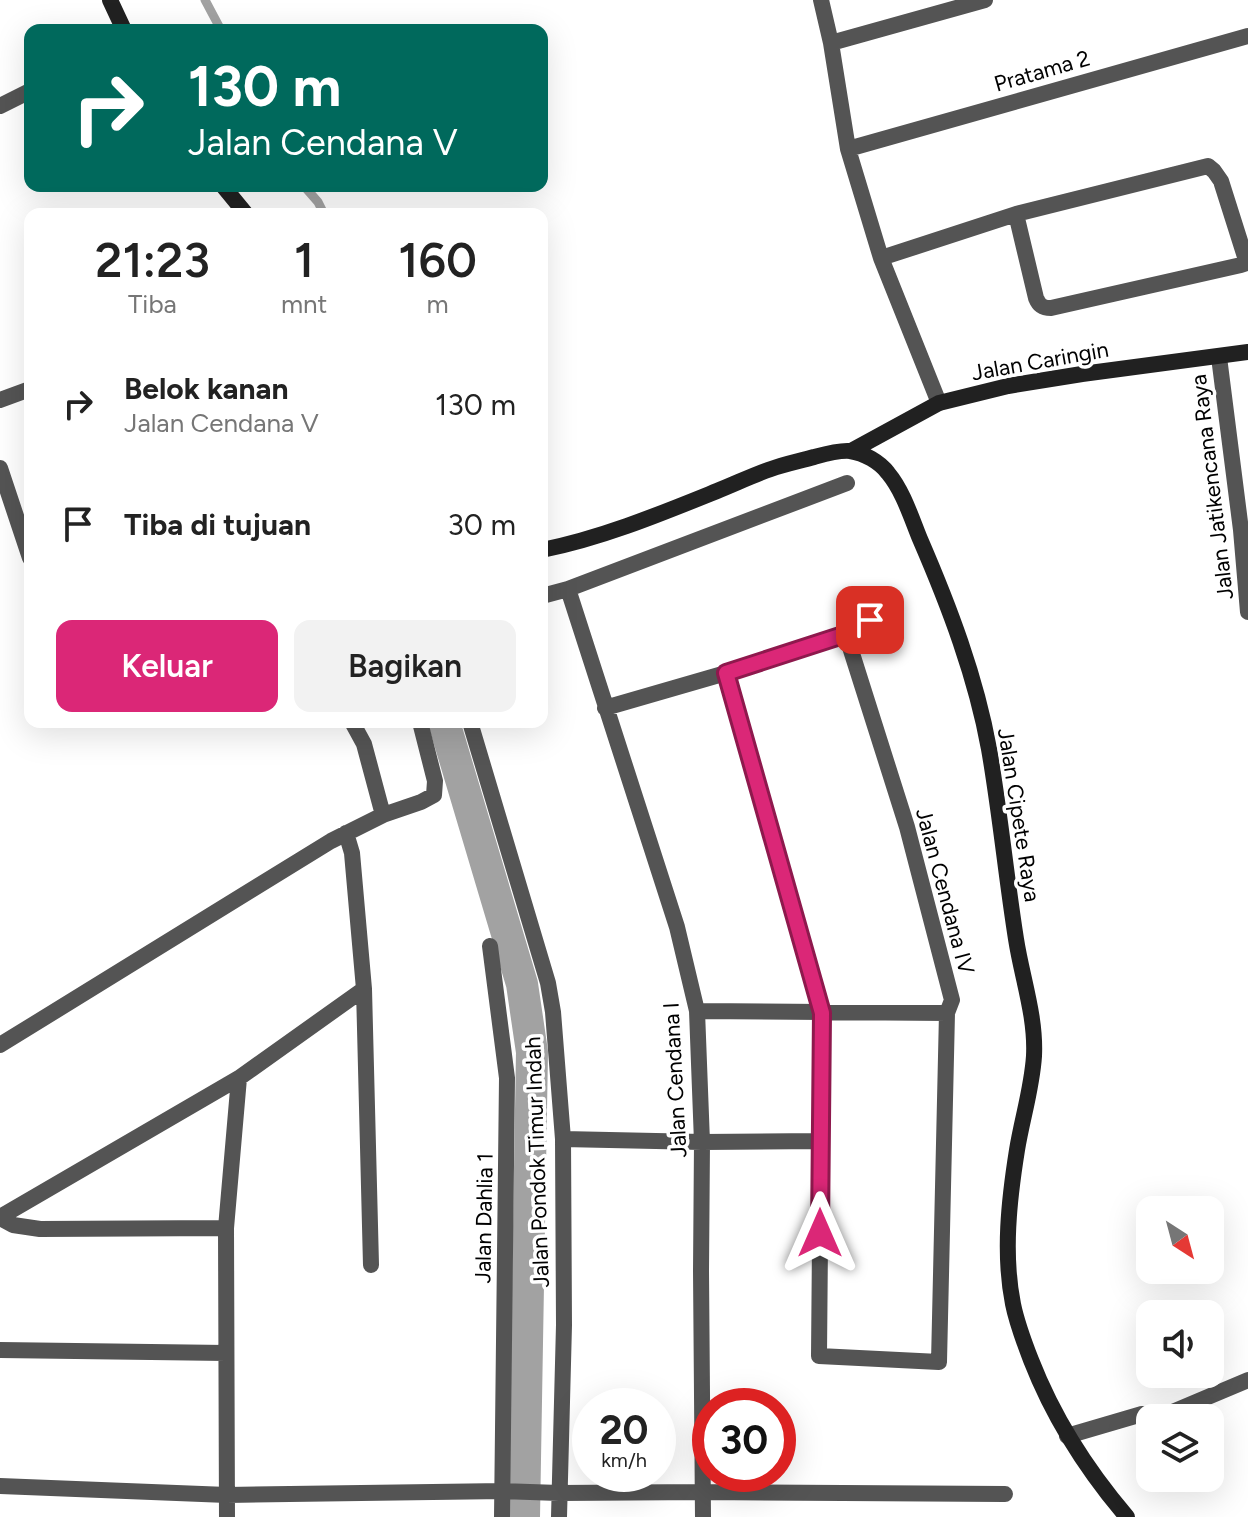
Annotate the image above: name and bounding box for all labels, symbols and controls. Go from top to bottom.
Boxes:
street label: Pratama 2 [991,44,1093,98]
text: 130 m [188,53,341,120]
icon: right [56,56,160,160]
text: Jalan Cendana V [188,121,458,164]
text: 21:23 [95,231,210,289]
text: 1 [294,231,314,289]
text: 160 [398,231,477,289]
text: Tiba [128,288,177,320]
text: mnt [281,288,327,320]
text: m [427,288,449,320]
street label: Jalan Caringin [969,336,1111,386]
text: Belok kanan [124,370,289,407]
street label: Jalan Jatikencana Raya [1185,373,1239,601]
icon: right [56,382,100,426]
text: 130 m [435,386,516,423]
text: Jalan Cendana V [124,407,319,439]
icon: arrive [56,502,100,546]
text: Tiba di tujuan [124,506,311,543]
text: 30 m [448,506,516,543]
pin [836,586,904,654]
icon: arrive [848,598,892,642]
button: Keluar [56,620,278,712]
button: Bagikan [294,620,516,712]
street label: Jalan Cipete Raya [992,726,1046,904]
street label: Jalan Cendana IV [910,805,980,978]
street label: Jalan Cendana I [657,1002,693,1158]
street label: Jalan Pondok Timur Indah [519,1036,555,1288]
street label: Jalan Dahlia 1 [469,1152,499,1284]
position arrow [778,1191,862,1275]
north arrow [1136,1196,1224,1284]
map controls [1136,1196,1224,1492]
button: sound [1136,1300,1224,1388]
speed limit sign: 30 [692,1388,796,1492]
button: layers [1136,1404,1224,1492]
text: 20 [599,1406,649,1454]
text: km/h [601,1448,647,1472]

